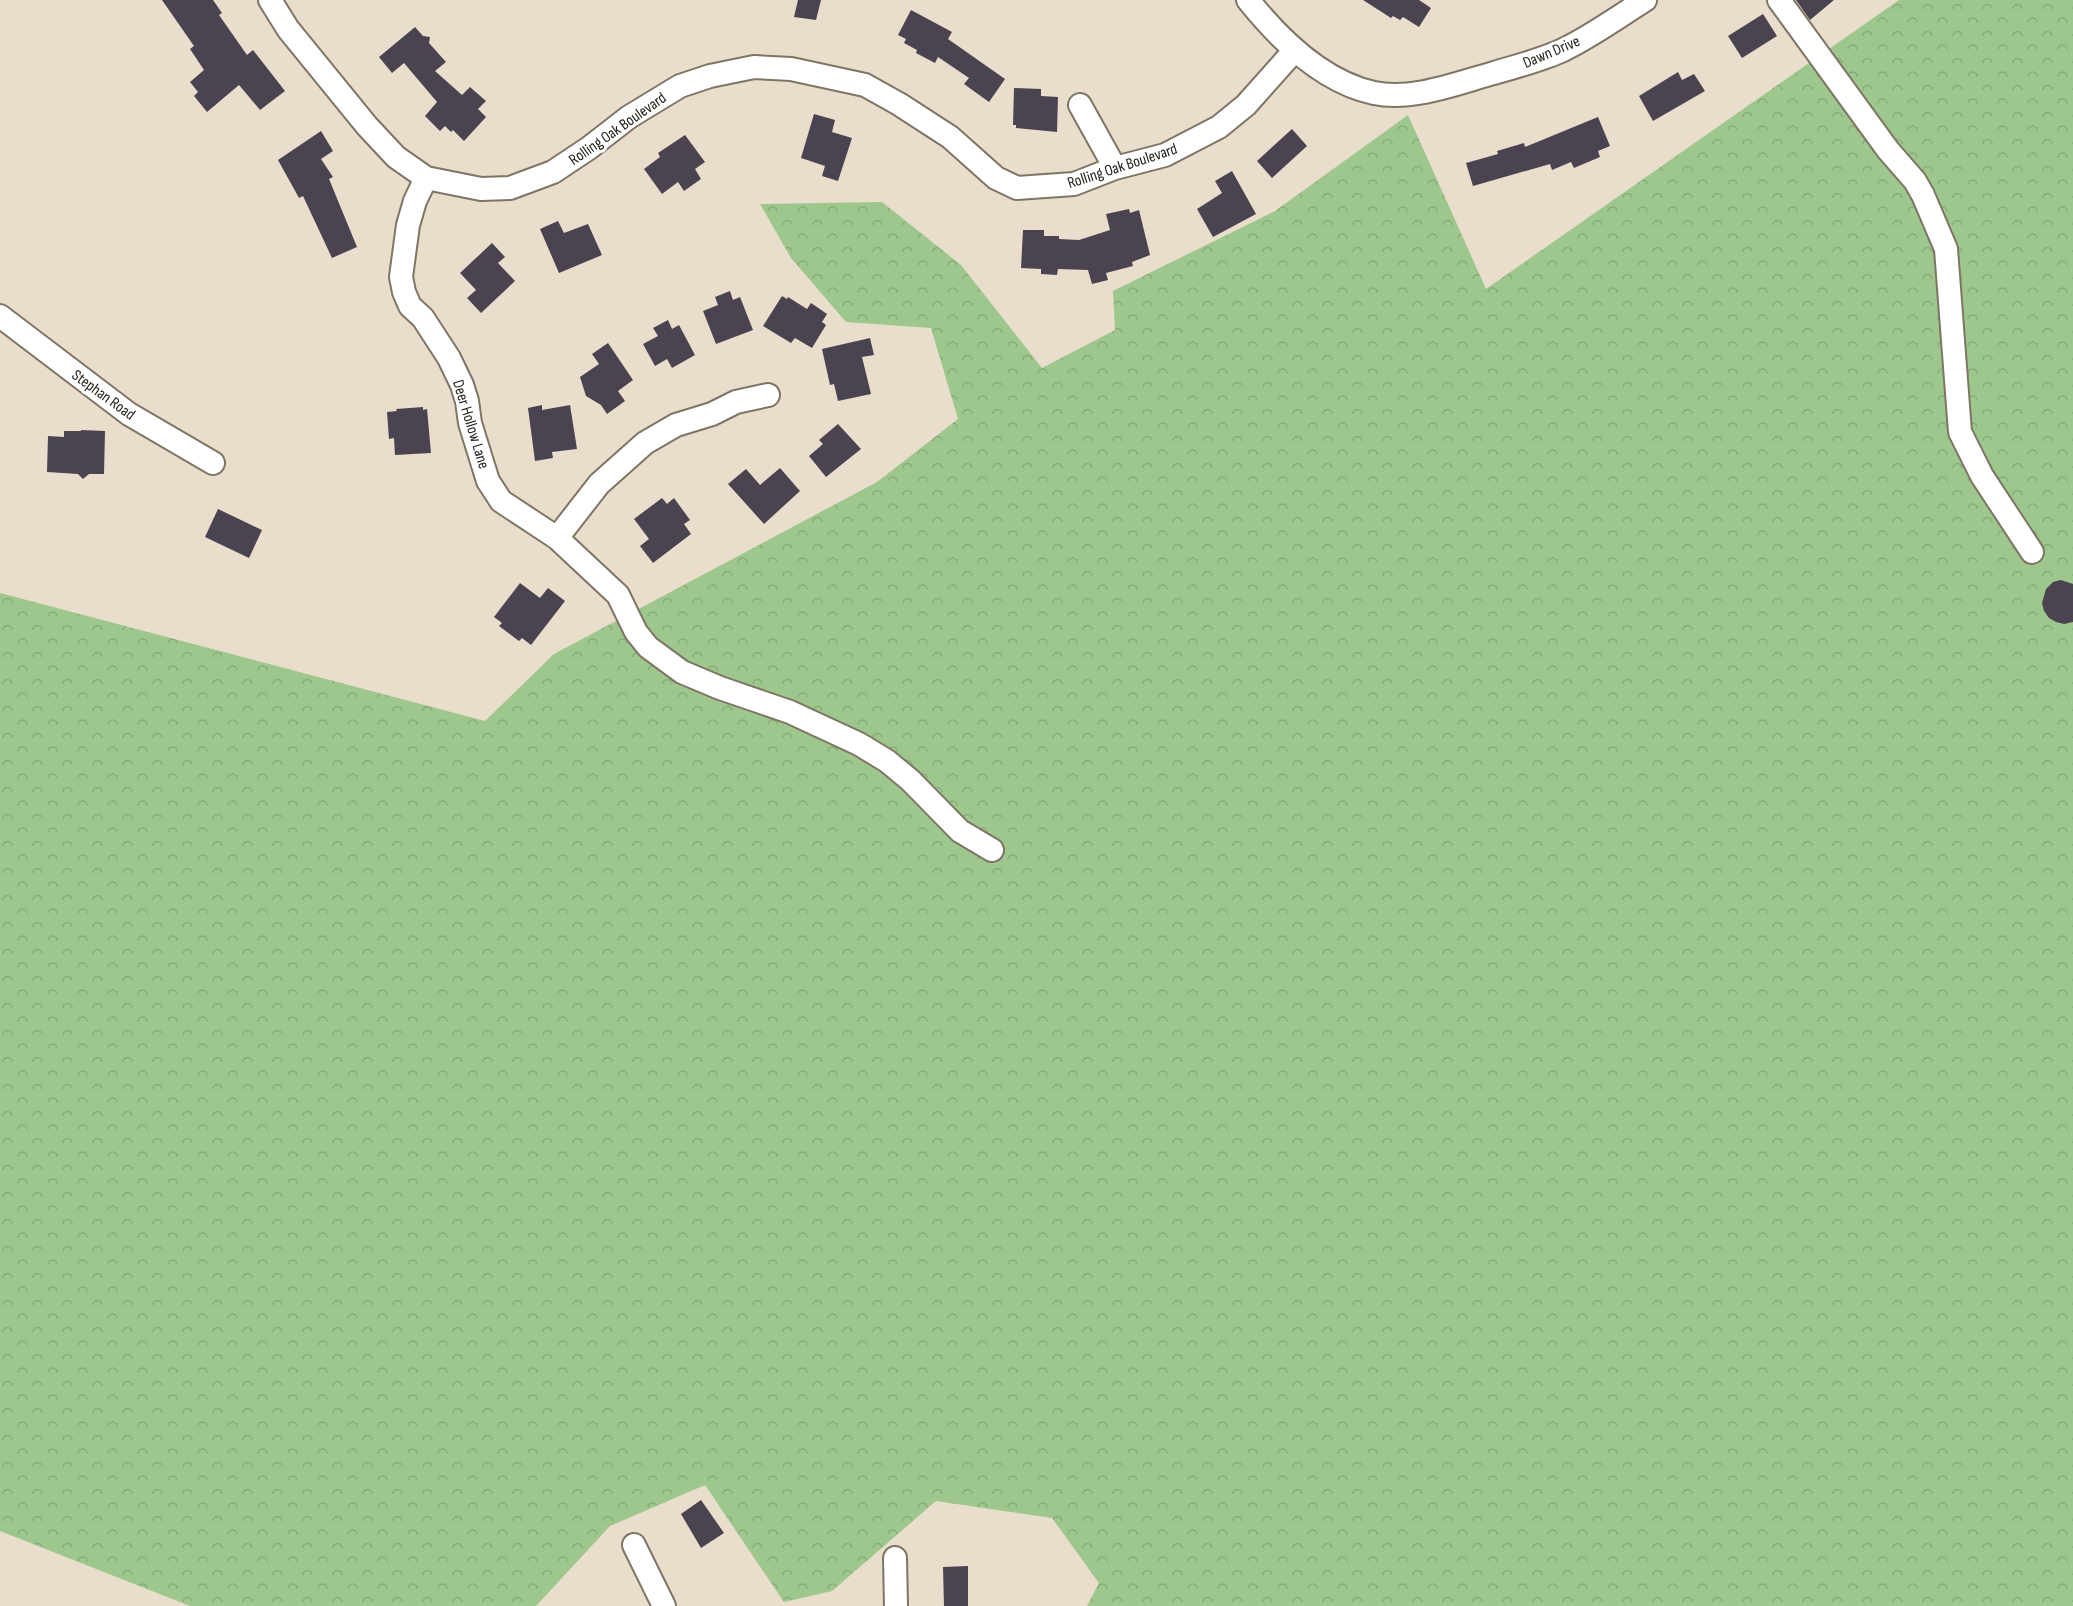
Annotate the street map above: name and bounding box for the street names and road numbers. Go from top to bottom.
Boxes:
street label: Dawn Drive [1520,32,1583,73]
street label: Rolling Oak Boulevard [566,89,670,170]
street label: Rolling Oak Boulevard [1065,140,1180,193]
street label: Stephan Road [68,366,139,425]
street label: Deer Hollow Lane [448,378,493,471]

